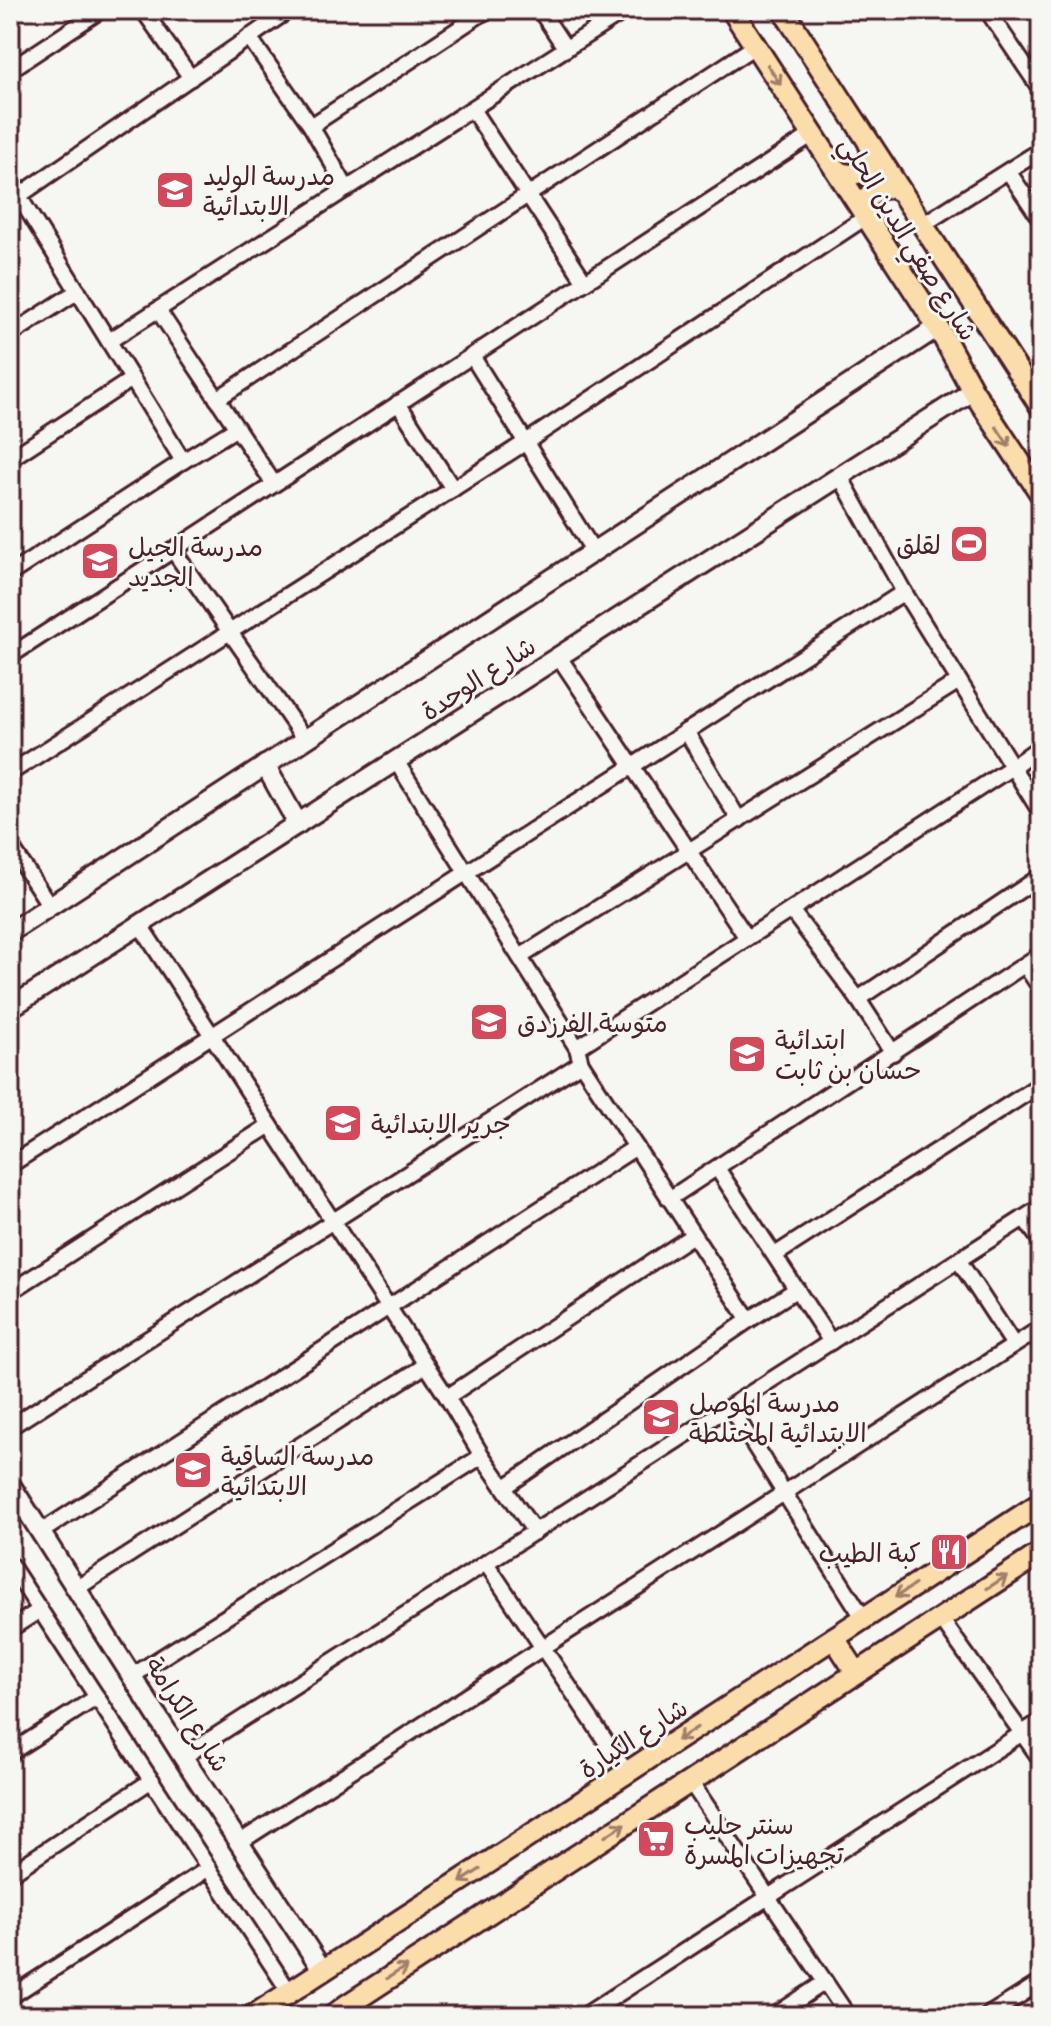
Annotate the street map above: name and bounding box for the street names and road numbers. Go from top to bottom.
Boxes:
street label: شارع صفي الدين الحلي [827,129,986,350]
street label: شارع الوحدة [414,628,543,729]
street label: شارع الكرامة [137,1649,238,1779]
street label: شارع الكيارة [572,1690,695,1787]

